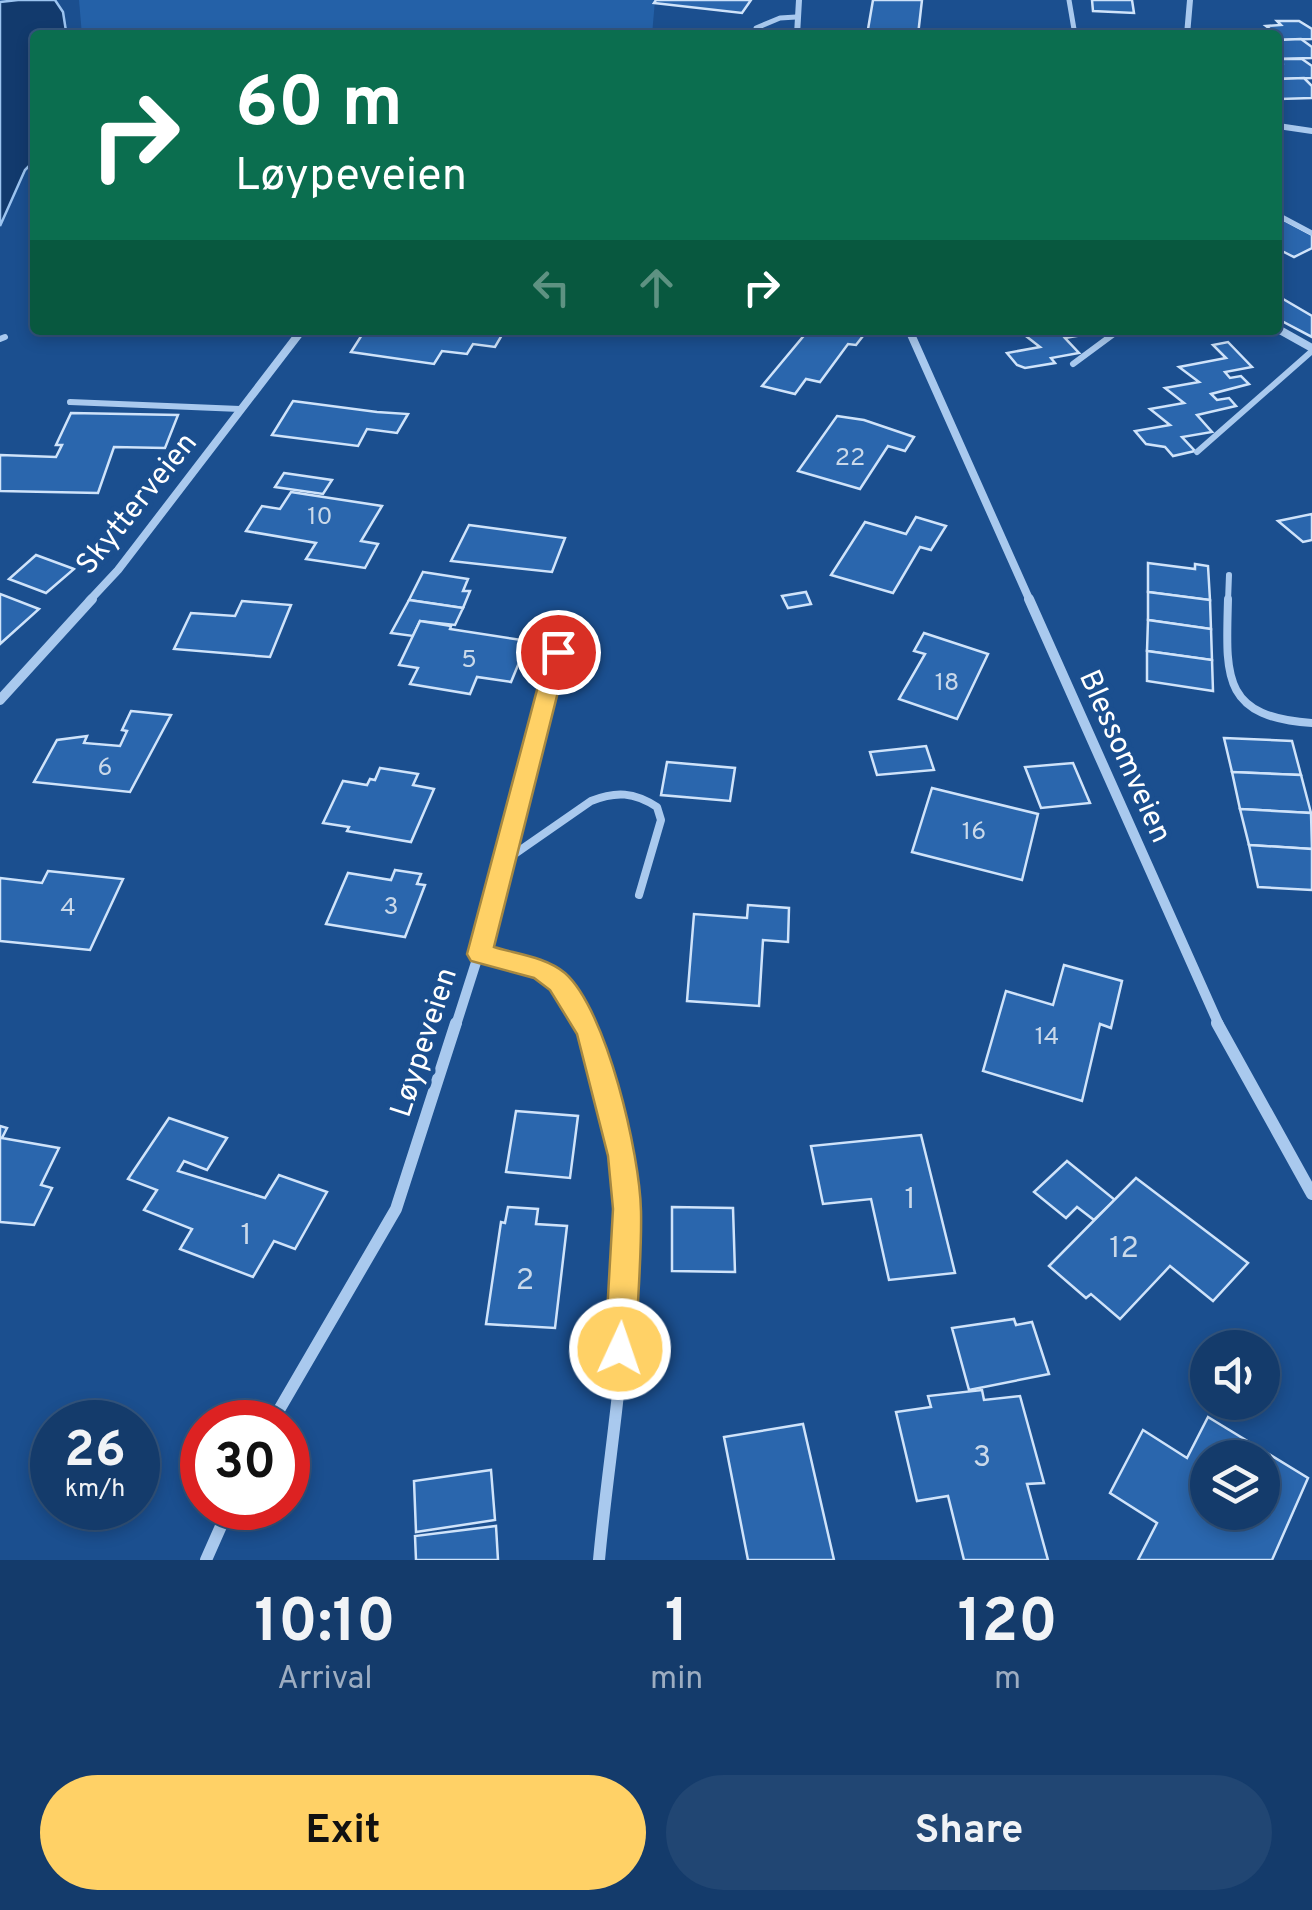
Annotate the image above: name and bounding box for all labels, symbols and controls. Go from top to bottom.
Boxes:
text: 60 m [235,62,403,151]
icon: right [70,70,200,200]
text: Løypeveien [235,149,467,206]
icon: left [524,260,579,315]
icon: ahead [629,260,684,315]
icon: right [734,260,789,315]
street label: Skytterveien [69,426,207,583]
house number: 22 [835,443,865,475]
house number: 10 [307,502,333,534]
pin [516,610,601,695]
icon: arrive [531,625,586,680]
house number: 5 [461,645,477,677]
street label: Blessomveien [1069,665,1178,849]
house number: 18 [935,668,959,700]
house number: 6 [98,753,112,785]
house number: 16 [962,817,986,849]
house number: 3 [383,892,399,924]
house number: 4 [60,893,76,925]
street label: Løypeveien [384,963,467,1122]
house number: 14 [1035,1022,1059,1054]
house number: 1 [904,1182,916,1219]
house number: 1 [240,1218,252,1255]
house number: 12 [1109,1231,1139,1268]
house number: 2 [516,1263,534,1300]
position arrow [568,1297,672,1401]
map controls [1190,1330,1280,1530]
button: sound [1190,1330,1280,1420]
speed limit sign: 30 [180,1400,310,1530]
text: 26 [64,1421,126,1484]
house number: 3 [973,1440,991,1477]
button: layers [1190,1440,1280,1530]
text: km/h [65,1474,125,1506]
text: 10:10 [254,1587,396,1663]
text: 1 [665,1587,689,1663]
text: 120 [958,1587,1058,1663]
text: Arrival [277,1660,373,1700]
text: min [650,1660,703,1700]
text: m [994,1660,1021,1700]
button: Exit [40,1775,646,1890]
button: Share [666,1775,1272,1890]

